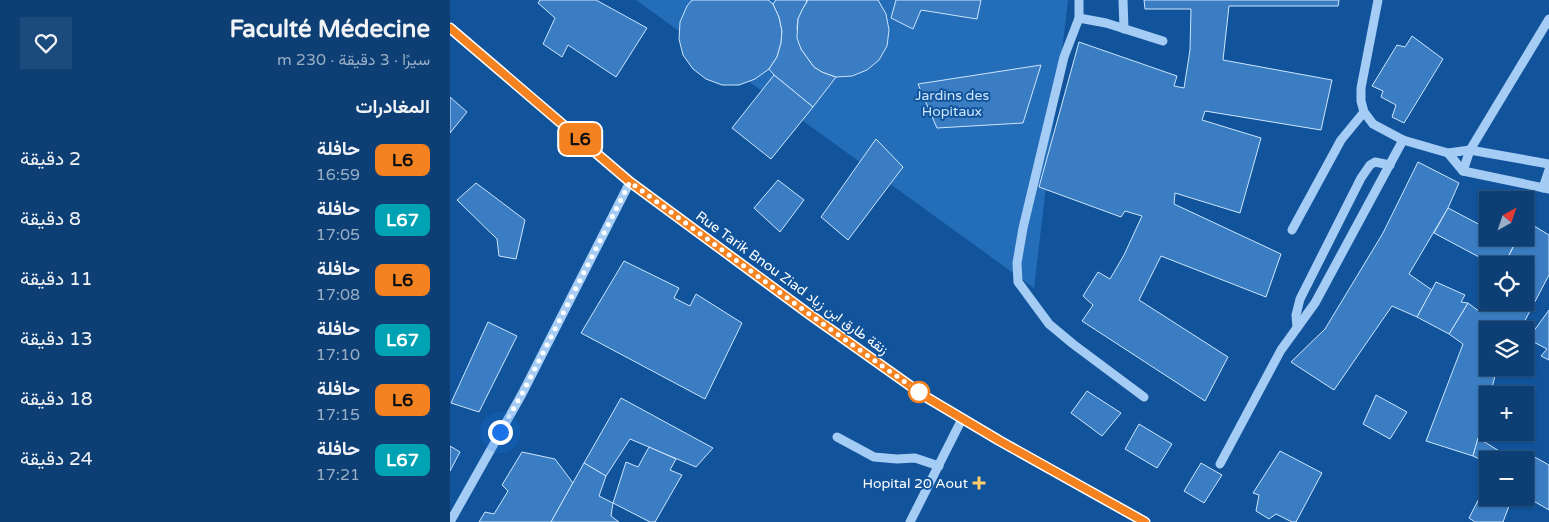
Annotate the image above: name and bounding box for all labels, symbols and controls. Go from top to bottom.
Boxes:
text: Faculté Médecine [229,15,430,44]
button: heart [20,17,72,69]
text: سيرًا · 3 دقيقة · 230 m [277,50,430,70]
park label: Jardins des Hopitaux [915,87,989,120]
text: المغادرات [355,96,430,118]
line badge: L6 [558,123,602,155]
text: L6 [569,128,591,150]
text: حافلة [317,138,360,160]
text: 2 دقيقة [20,148,81,170]
text: L6 [392,149,413,171]
text: 16:59 [316,165,360,185]
north arrow [1479,191,1534,246]
map controls [1479,191,1534,506]
text: حافلة [317,198,360,220]
street label: Rue Tarik Bnou Ziad زنقة طارق ابن زياد [692,207,892,359]
text: 8 دقيقة [20,208,81,230]
text: L67 [386,209,419,231]
text: 17:05 [316,225,360,245]
button: locate [1479,256,1534,311]
text: حافلة [317,258,360,280]
text: 11 دقيقة [20,268,93,290]
text: L6 [392,269,413,291]
text: 17:08 [316,285,360,305]
text: حافلة [317,318,360,340]
button: layers [1479,321,1534,376]
text: 13 دقيقة [20,328,93,350]
text: L67 [386,329,419,351]
text: 17:10 [316,345,360,365]
text: حافلة [317,378,360,400]
unlabelled marker [908,381,930,403]
button: + [1479,386,1534,441]
text: 18 دقيقة [20,388,93,410]
text: L6 [392,389,413,411]
text: 17:15 [316,405,360,425]
your location [488,420,513,445]
text: حافلة [317,438,360,460]
text: 24 دقيقة [20,448,93,470]
text: L67 [386,449,419,471]
button: − [1479,451,1534,506]
text: 17:21 [316,465,360,485]
place label: Hopital 20 Aout [863,475,969,492]
marker: Hopital 20 Aout [972,476,986,490]

